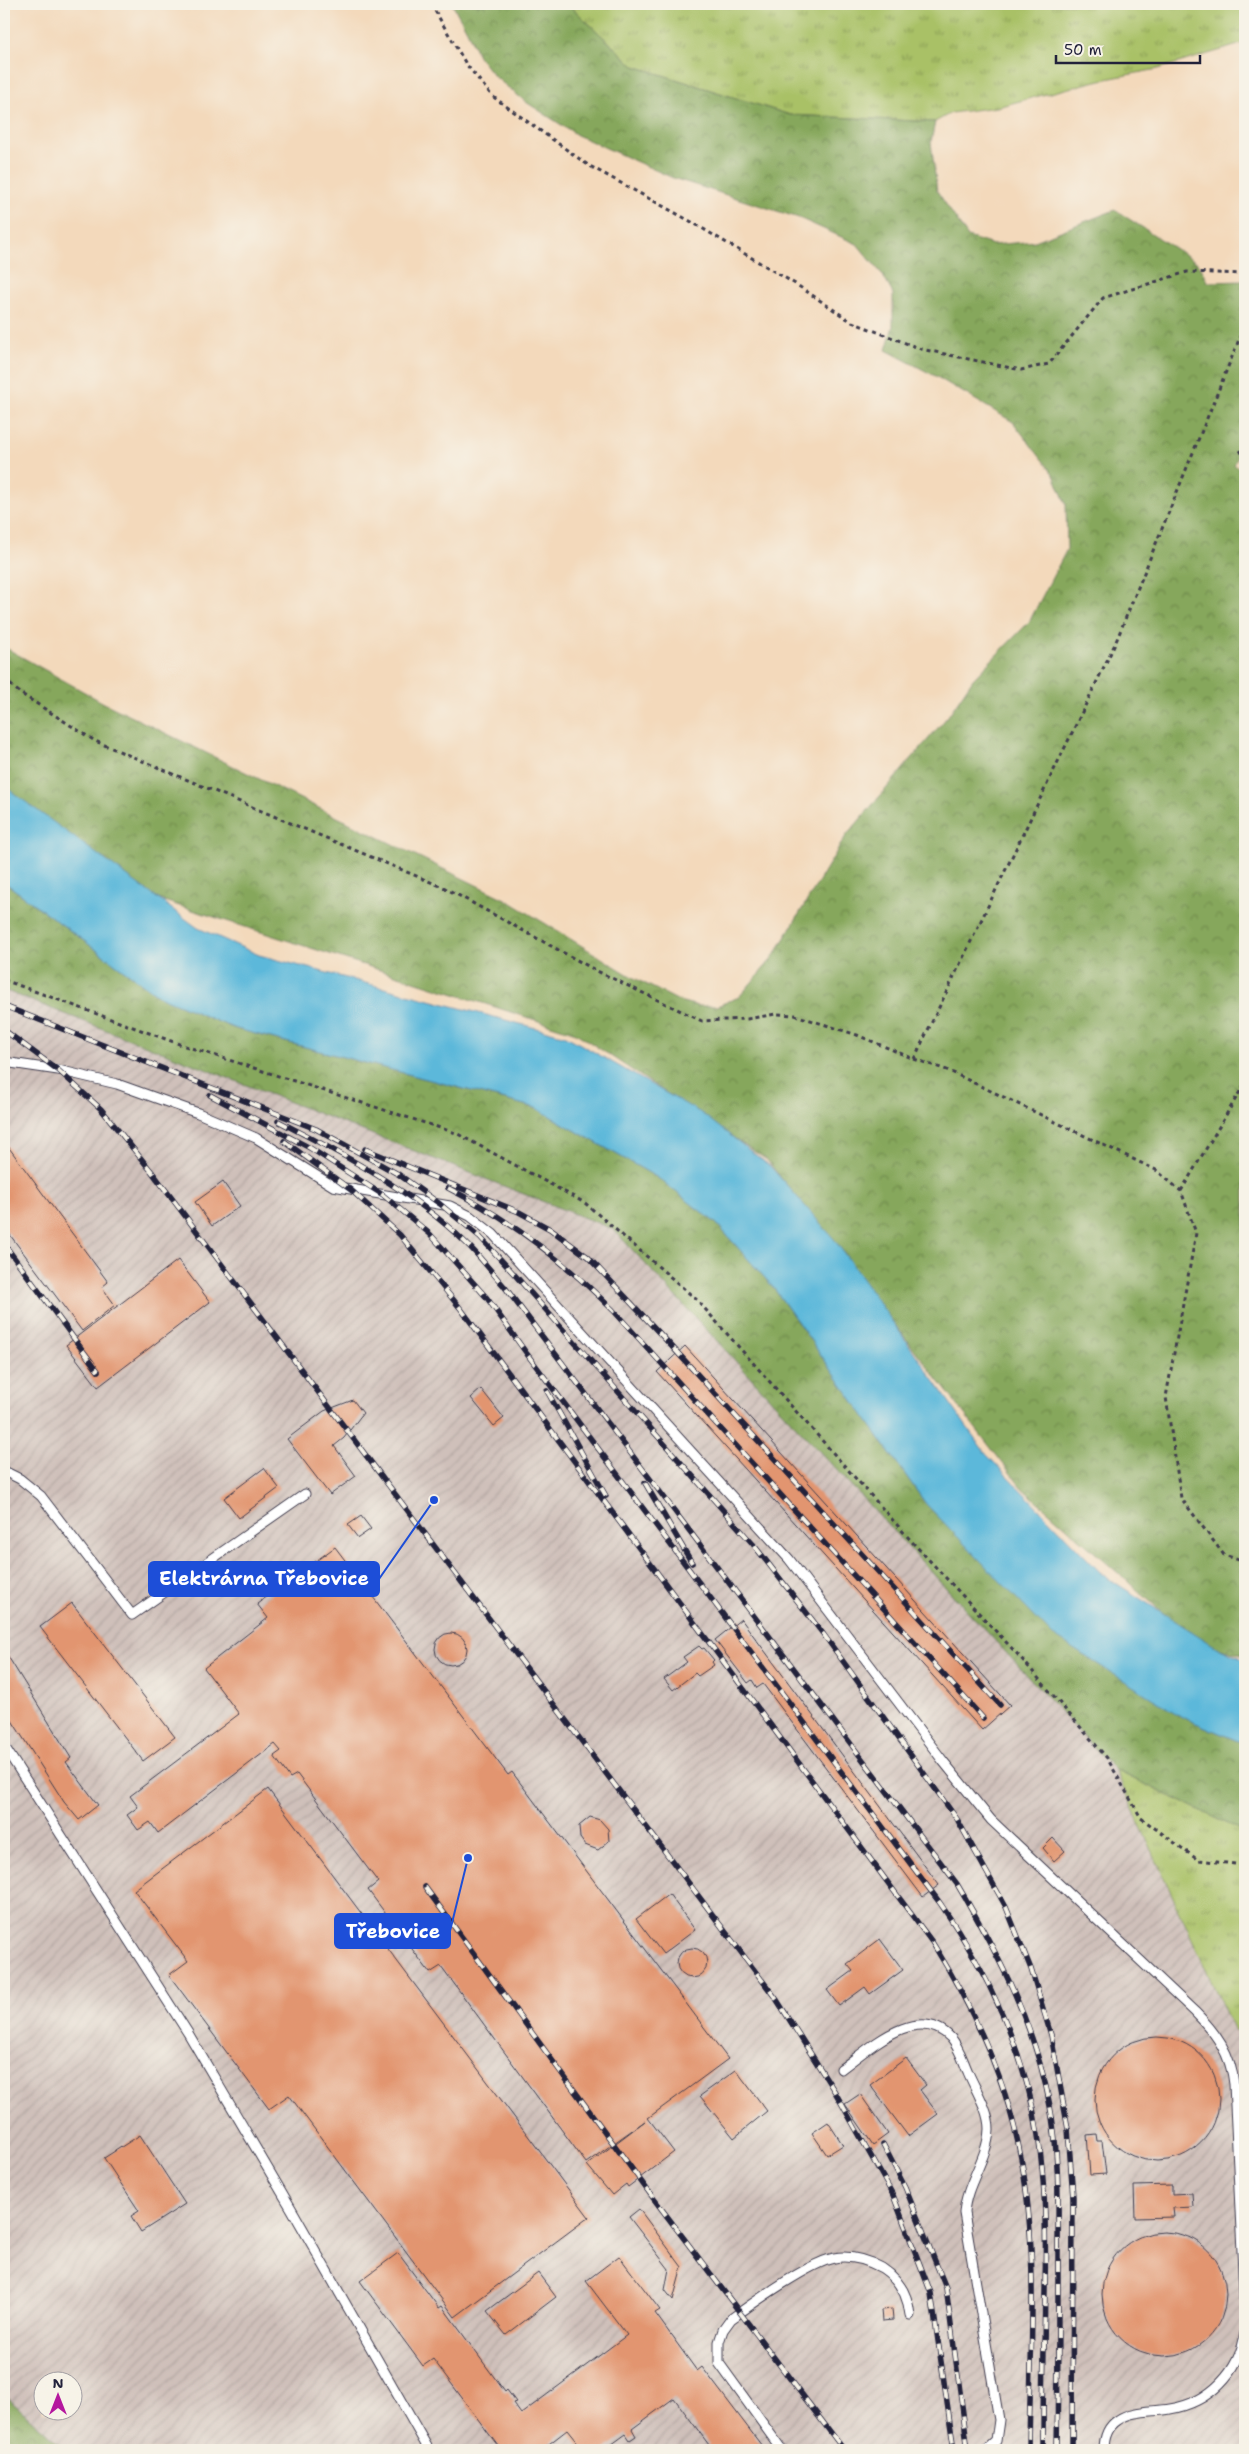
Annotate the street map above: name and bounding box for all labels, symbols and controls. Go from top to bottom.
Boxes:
scale bar [1056,32,1200,64]
text: 50 m [1064,40,1102,60]
callout: Elektrárna Třebovice [149,1562,379,1596]
text: Elektrárna Třebovice [159,1566,369,1591]
callout: Třebovice [335,1914,450,1948]
text: Třebovice [346,1919,440,1944]
north arrow [32,2372,82,2422]
text: N [52,2374,64,2392]

